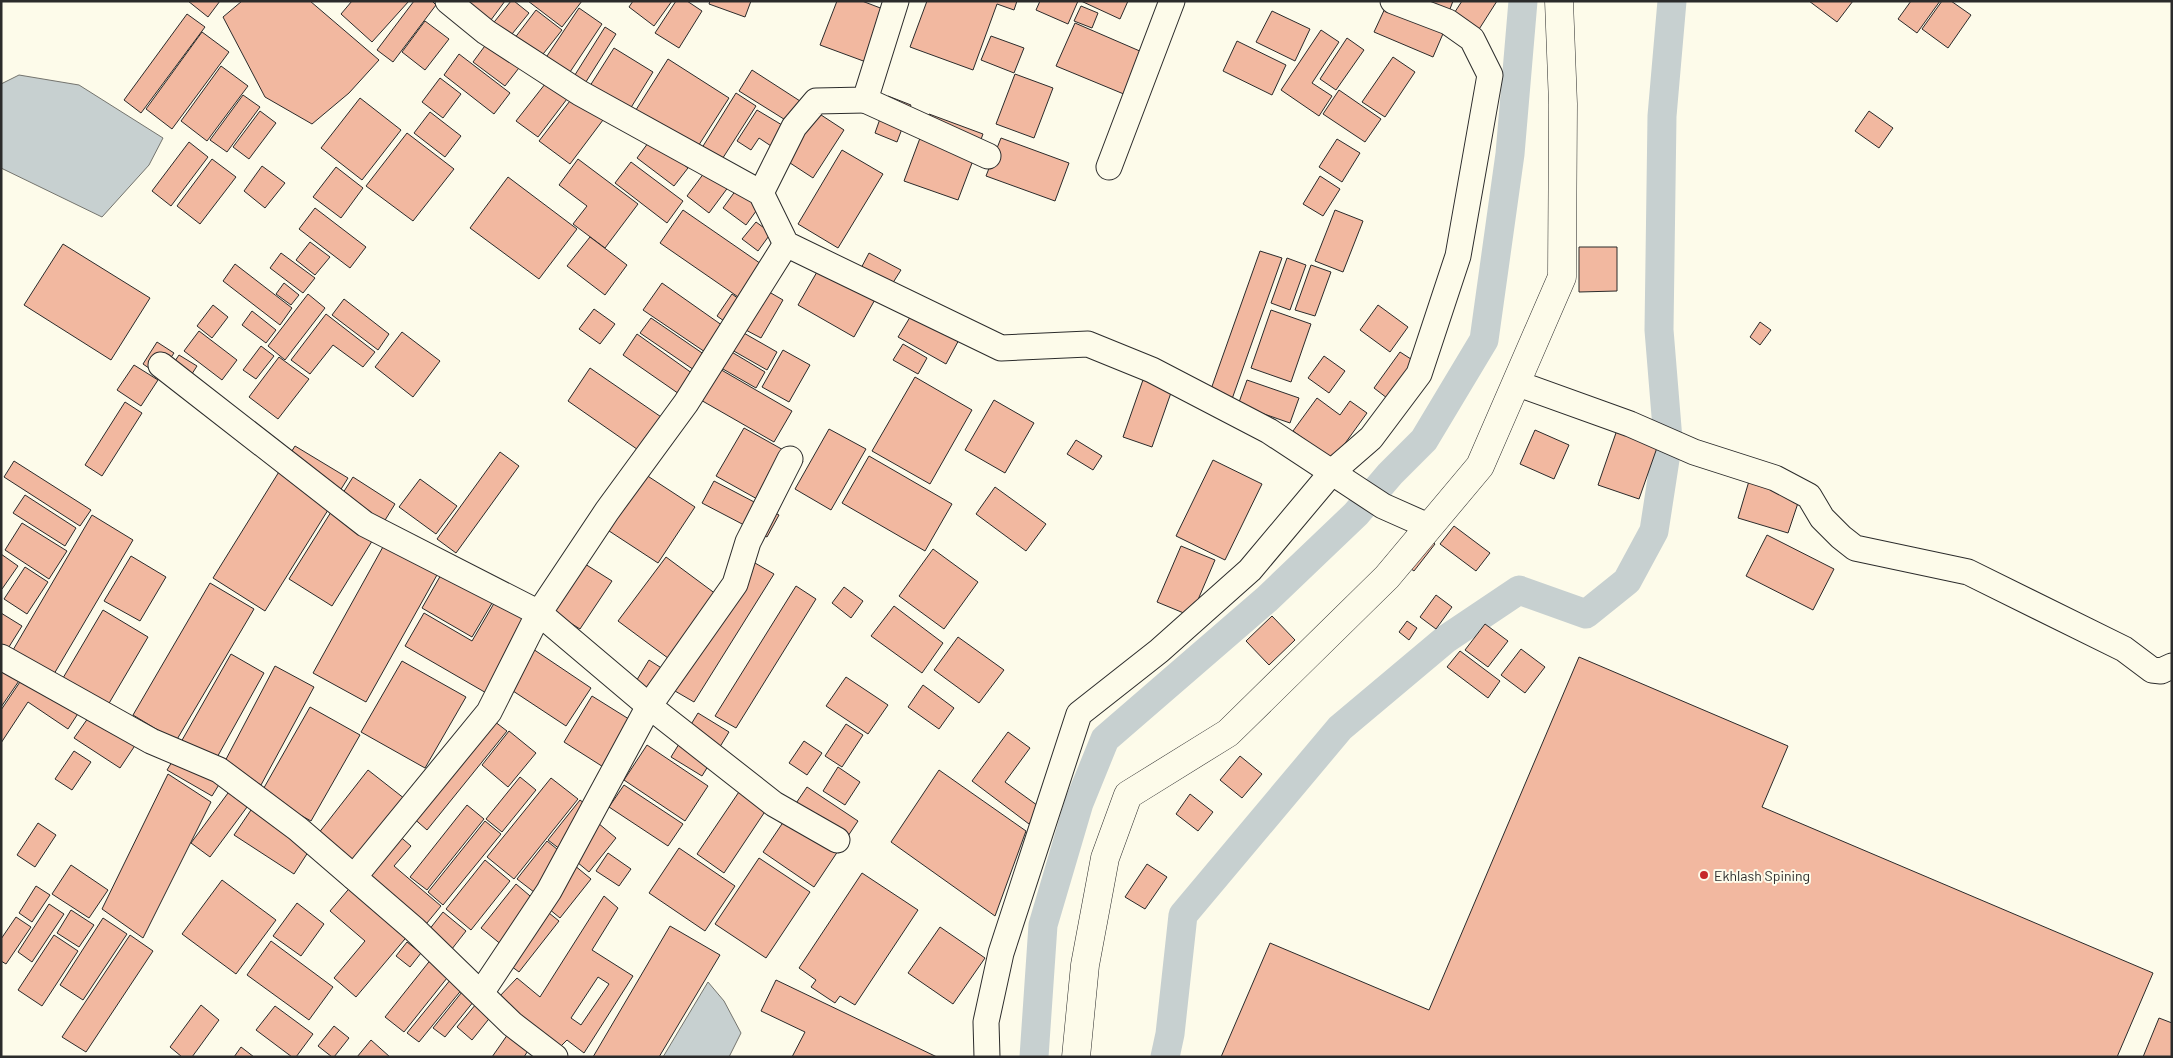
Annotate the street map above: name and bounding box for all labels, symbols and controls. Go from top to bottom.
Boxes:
place label: Ekhlash Spining [1714,867,1810,884]
marker: Ekhlash Spining [1698,869,1710,881]

